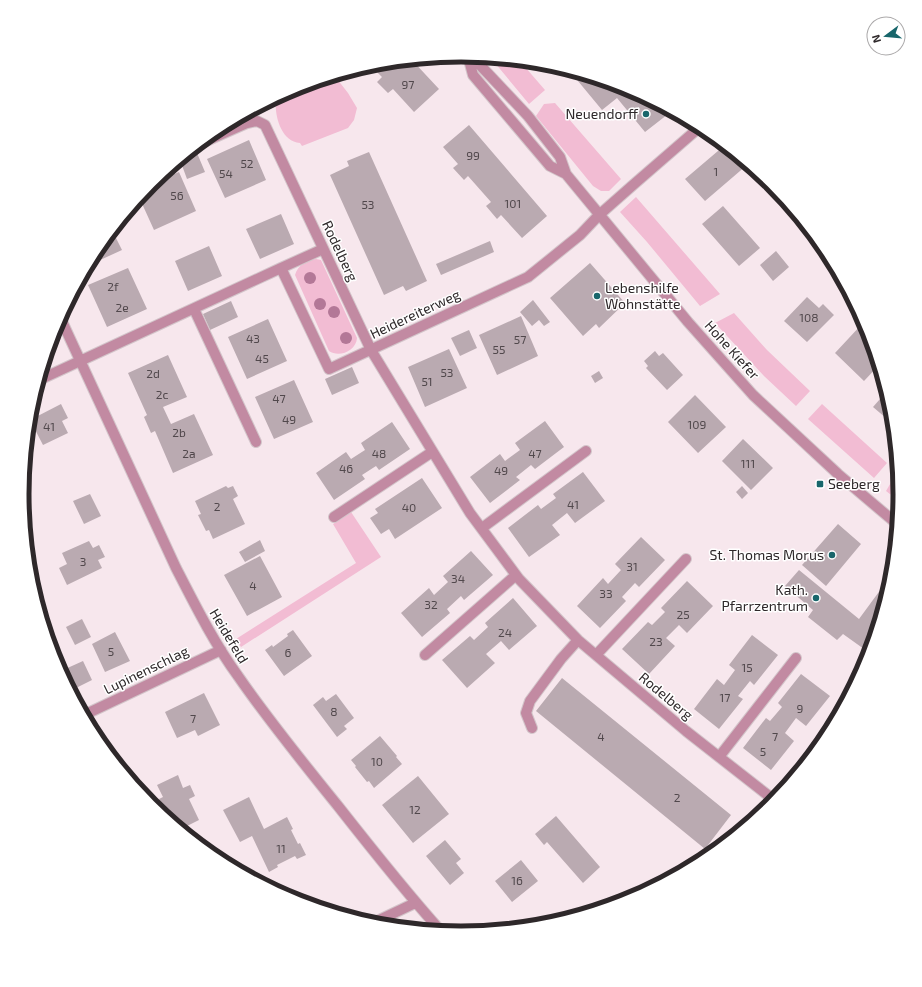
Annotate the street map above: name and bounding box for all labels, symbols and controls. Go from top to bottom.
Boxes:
north arrow [866,16,906,56]
text: N [869,33,883,45]
house number: 97 [401,77,415,91]
place label: Neuendorff [565,105,639,122]
marker: Neuendorff [641,109,651,119]
house number: 99 [466,148,480,162]
house number: 52 [240,156,254,170]
house number: 1 [714,164,718,178]
house number: 54 [219,166,233,180]
house number: 56 [170,188,184,202]
house number: 101 [505,196,521,210]
house number: 53 [361,197,375,211]
street label: Rodelberg [319,218,362,284]
house number: 2f [107,279,119,293]
place label: Lebenshilfe Wohnstätte [605,279,681,312]
street label: Heidereiterweg [367,285,463,342]
marker: Lebenshilfe Wohnstätte [592,291,602,301]
house number: 2e [115,300,129,314]
house number: 108 [799,310,819,324]
street label: Hohe Kiefer [701,317,764,383]
house number: 43 [246,331,260,345]
house number: 57 [514,332,526,346]
house number: 55 [493,342,505,356]
house number: 45 [255,351,269,365]
house number: 53 [440,365,454,379]
house number: 2d [146,366,160,380]
house number: 51 [421,374,433,388]
house number: 2c [156,387,168,401]
house number: 47 [272,391,286,405]
house number: 49 [282,412,296,426]
house number: 109 [688,417,707,431]
house number: 41 [43,419,55,433]
house number: 2b [172,425,186,439]
house number: 2a [182,446,196,460]
house number: 48 [372,446,386,460]
house number: 47 [528,446,542,460]
house number: 111 [741,456,755,470]
house number: 46 [339,461,353,475]
house number: 49 [494,463,508,477]
place label: Seeberg [828,475,880,492]
marker: Seeberg [815,479,825,489]
house number: 41 [567,497,579,511]
house number: 2 [214,499,221,513]
house number: 40 [402,500,416,514]
place label: St. Thomas Morus [710,546,824,563]
marker: St. Thomas Morus [827,550,837,560]
house number: 3 [80,554,86,568]
house number: 31 [626,559,638,573]
house number: 34 [451,571,465,585]
house number: 4 [249,578,257,592]
place label: Kath. Pfarrzentrum [722,581,808,614]
house number: 33 [599,586,613,600]
marker: Kath. Pfarrzentrum [811,593,821,603]
house number: 32 [424,597,438,611]
street label: Heidefeld [206,605,252,666]
house number: 25 [676,607,690,621]
house number: 24 [498,625,512,639]
house number: 23 [649,634,663,648]
street label: Lupinenschlag [101,642,191,697]
house number: 5 [108,644,114,658]
house number: 6 [285,645,292,659]
house number: 15 [741,660,753,674]
street label: Rodelberg [636,668,697,723]
house number: 17 [720,690,730,704]
house number: 9 [797,701,804,715]
house number: 8 [330,704,338,718]
house number: 7 [190,711,196,725]
house number: 4 [597,729,605,743]
house number: 7 [772,729,778,743]
house number: 5 [760,744,766,758]
house number: 10 [371,754,383,768]
house number: 2 [674,790,681,804]
house number: 12 [409,802,421,816]
house number: 11 [276,841,286,855]
house number: 16 [511,873,523,887]

